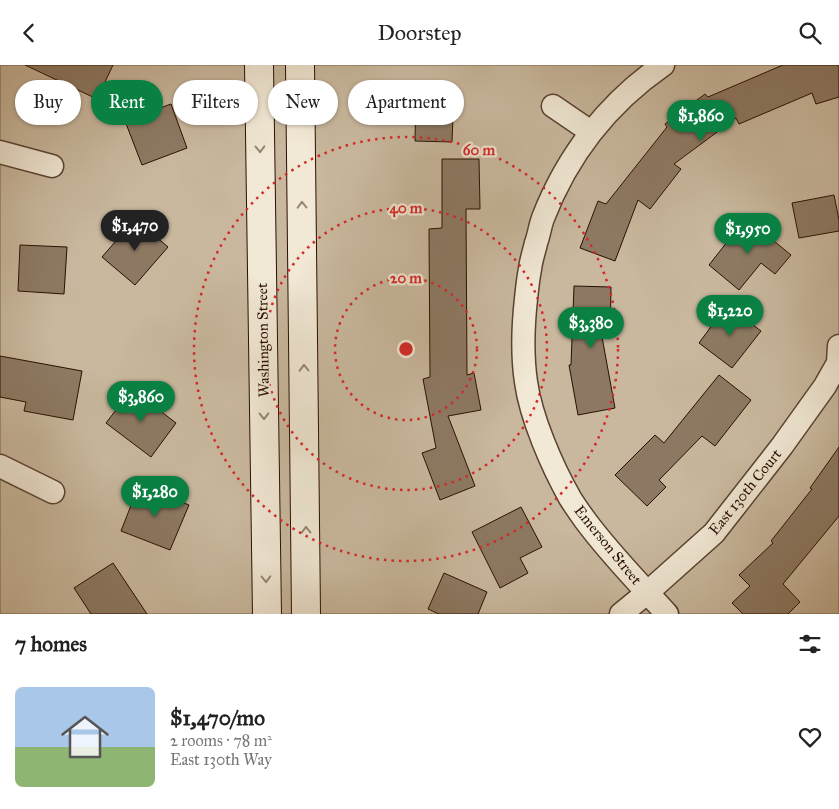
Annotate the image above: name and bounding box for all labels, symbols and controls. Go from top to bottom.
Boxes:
icon: back [15,19,43,47]
text: Doorstep [377,19,462,46]
icon: search [796,19,824,47]
chip: Buy [15,80,81,125]
chip: Rent [91,80,163,125]
chip: Filters [173,80,258,125]
chip: New [268,80,338,125]
chip: Apartment [348,80,464,125]
pin: $1,860 [660,99,742,142]
text: $1,860 [678,106,724,125]
text: 60 m [463,141,496,159]
one-way arrow [255,145,265,153]
text: 40 m [390,199,423,218]
one-way arrow [297,201,307,209]
pin: $1,470 [94,209,176,252]
pin: $1,950 [707,213,789,255]
text: $1,470 [112,216,158,235]
text: $1,950 [725,219,771,238]
text: 20 m [390,269,422,287]
street label: Washington Street [253,282,273,397]
pin: $1,220 [689,295,771,337]
text: $1,220 [707,301,753,320]
pin: $3,380 [550,307,632,349]
text: $3,380 [569,313,613,332]
centre of rings [397,340,415,358]
one-way arrow [299,364,309,372]
pin: $3,860 [100,381,182,423]
text: $3,860 [118,387,164,406]
one-way arrow [259,412,269,420]
street label: East 130th Court [705,445,786,539]
pin: $1,280 [114,475,196,518]
text: $1,280 [132,482,178,501]
street label: Emerson Street [571,502,646,589]
one-way arrow [300,526,311,534]
one-way arrow [261,575,271,583]
icon: filters [796,630,824,658]
text: 7 homes [15,631,87,657]
text: $1,470/mo [170,705,265,731]
icon: home [55,707,115,767]
icon: heart [796,723,824,751]
text: 2 rooms · 78 m² [170,731,272,750]
text: East 130th Way [170,750,272,769]

